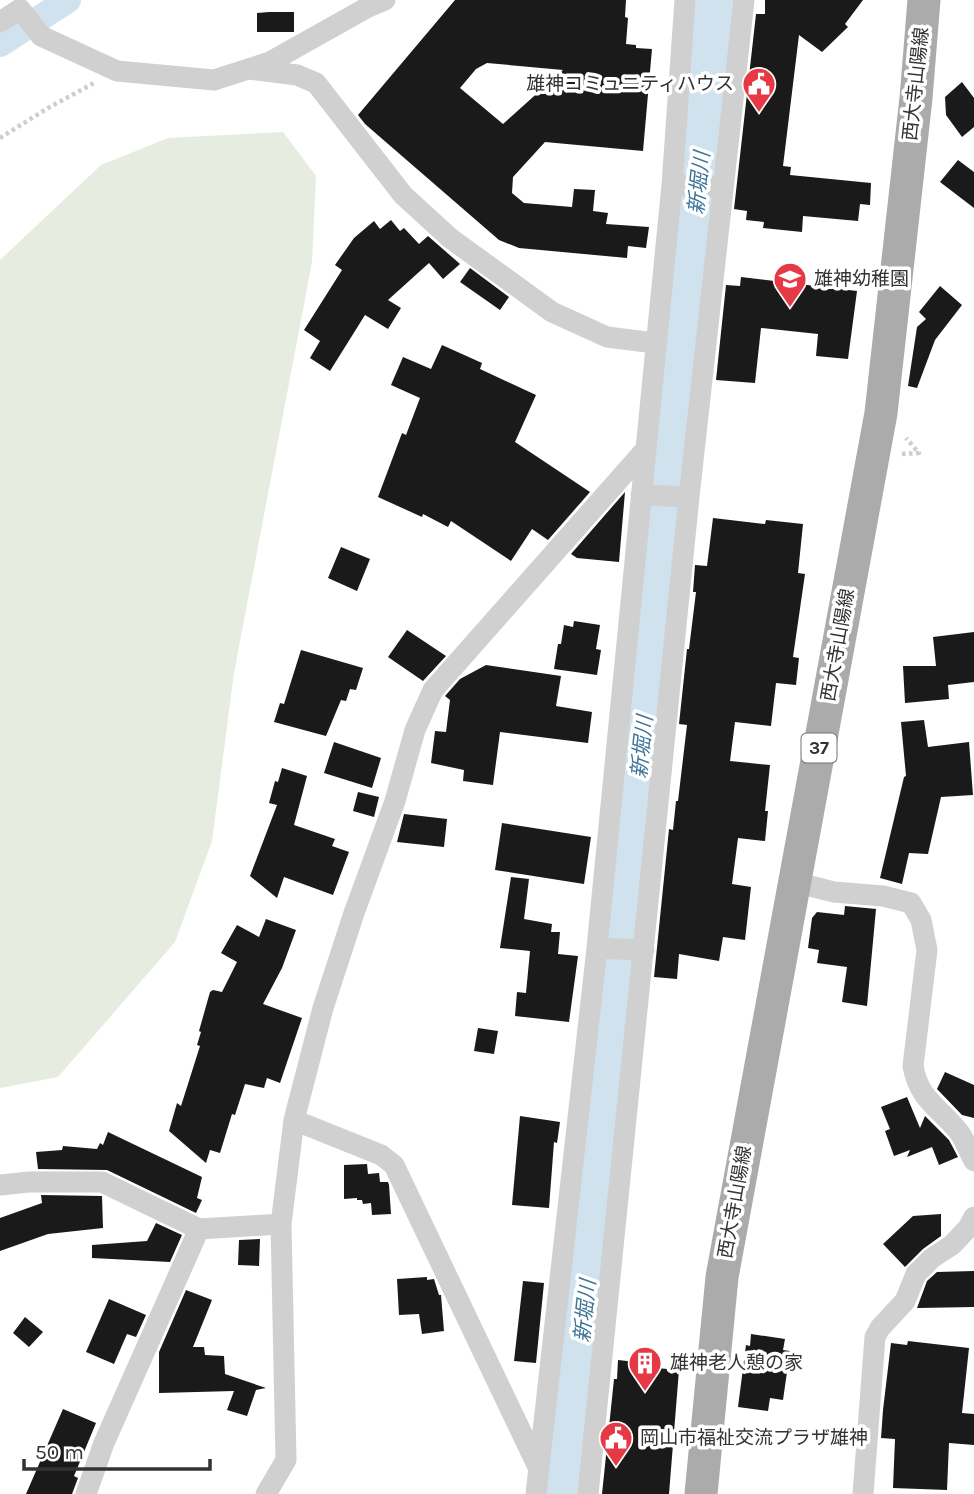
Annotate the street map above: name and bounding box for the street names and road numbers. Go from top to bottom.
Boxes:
street label: 西大寺山陽線 [899,26,933,142]
street label: 西大寺山陽線 [817,587,859,703]
road number: 37 [802,734,836,762]
street label: 西大寺山陽線 [714,1144,756,1260]

